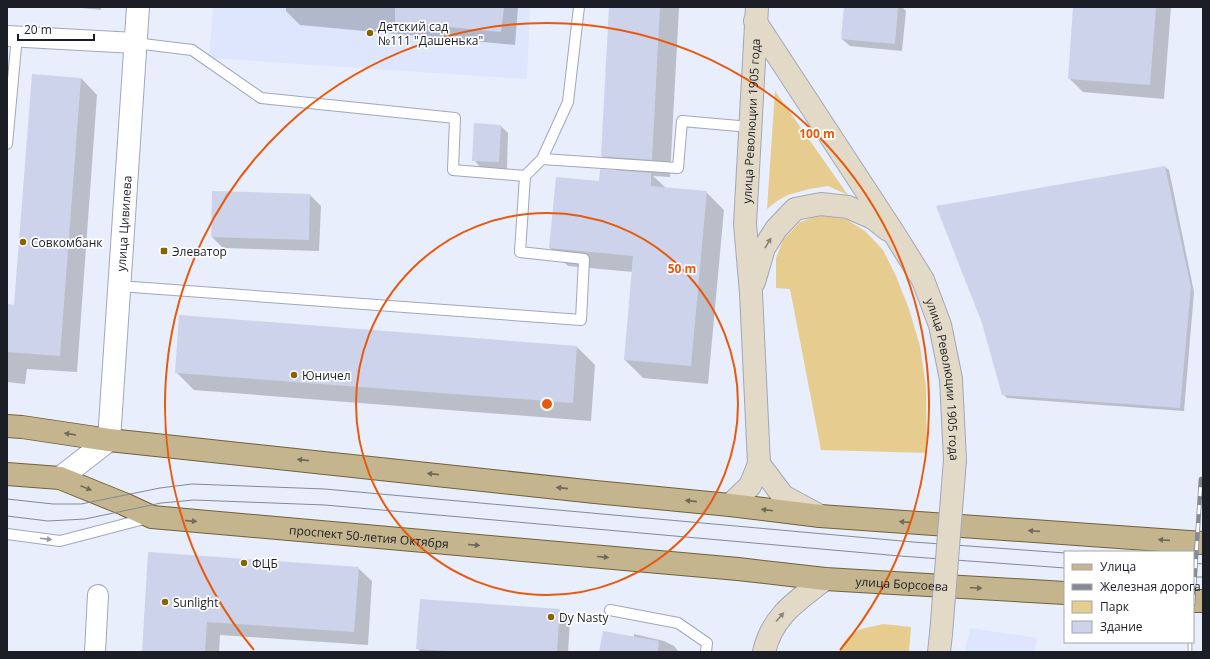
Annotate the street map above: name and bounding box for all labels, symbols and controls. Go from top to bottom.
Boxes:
scale bar [18,16,94,42]
place label: Детский сад №111 "Дашенька" [378,18,483,49]
text: 20 m [24,21,52,38]
marker: Детский сад №111 "Дашенька" [365,28,375,38]
street label: улица Революции 1905 года [738,38,764,204]
text: 100 m [799,125,835,142]
street label: улица Цивилева [112,175,135,272]
place label: Совкомбанк [31,234,103,251]
marker: Совкомбанк [18,237,28,247]
one-way arrow [764,237,771,249]
place label: Элеватор [172,243,227,260]
marker: Элеватор [159,246,169,256]
text: 50 m [668,260,696,277]
street label: улица Революции 1905 года [922,295,964,461]
place label: Юничел [302,367,351,384]
marker: Юничел [289,370,299,380]
centre of rings [540,397,554,411]
one-way arrow [64,431,76,437]
one-way arrow [297,457,309,464]
one-way arrow [427,471,439,477]
one-way arrow [80,485,91,491]
one-way arrow [556,485,568,491]
one-way arrow [685,498,697,504]
one-way arrow [761,506,773,513]
one-way arrow [185,517,197,524]
one-way arrow [899,519,911,526]
street label: проспект 50-летия Октября [288,521,450,552]
one-way arrow [1028,528,1040,535]
one-way arrow [40,536,52,542]
one-way arrow [1158,537,1170,544]
one-way arrow [468,542,480,549]
legend [1064,551,1194,643]
one-way arrow [597,553,609,560]
place label: ФЦБ [252,555,278,572]
marker: ФЦБ [239,558,249,568]
text: Улица [1100,558,1136,575]
street label: улица Борсоева [855,572,949,595]
text: Железная дорога [1100,578,1201,595]
one-way arrow [970,584,982,591]
place label: Sunlight [173,594,219,611]
marker: Sunlight [160,597,170,607]
text: Парк [1100,598,1130,615]
place label: Dy Nasty [559,609,610,626]
marker: Dy Nasty [546,612,556,622]
one-way arrow [776,612,785,623]
text: Здание [1100,618,1143,635]

